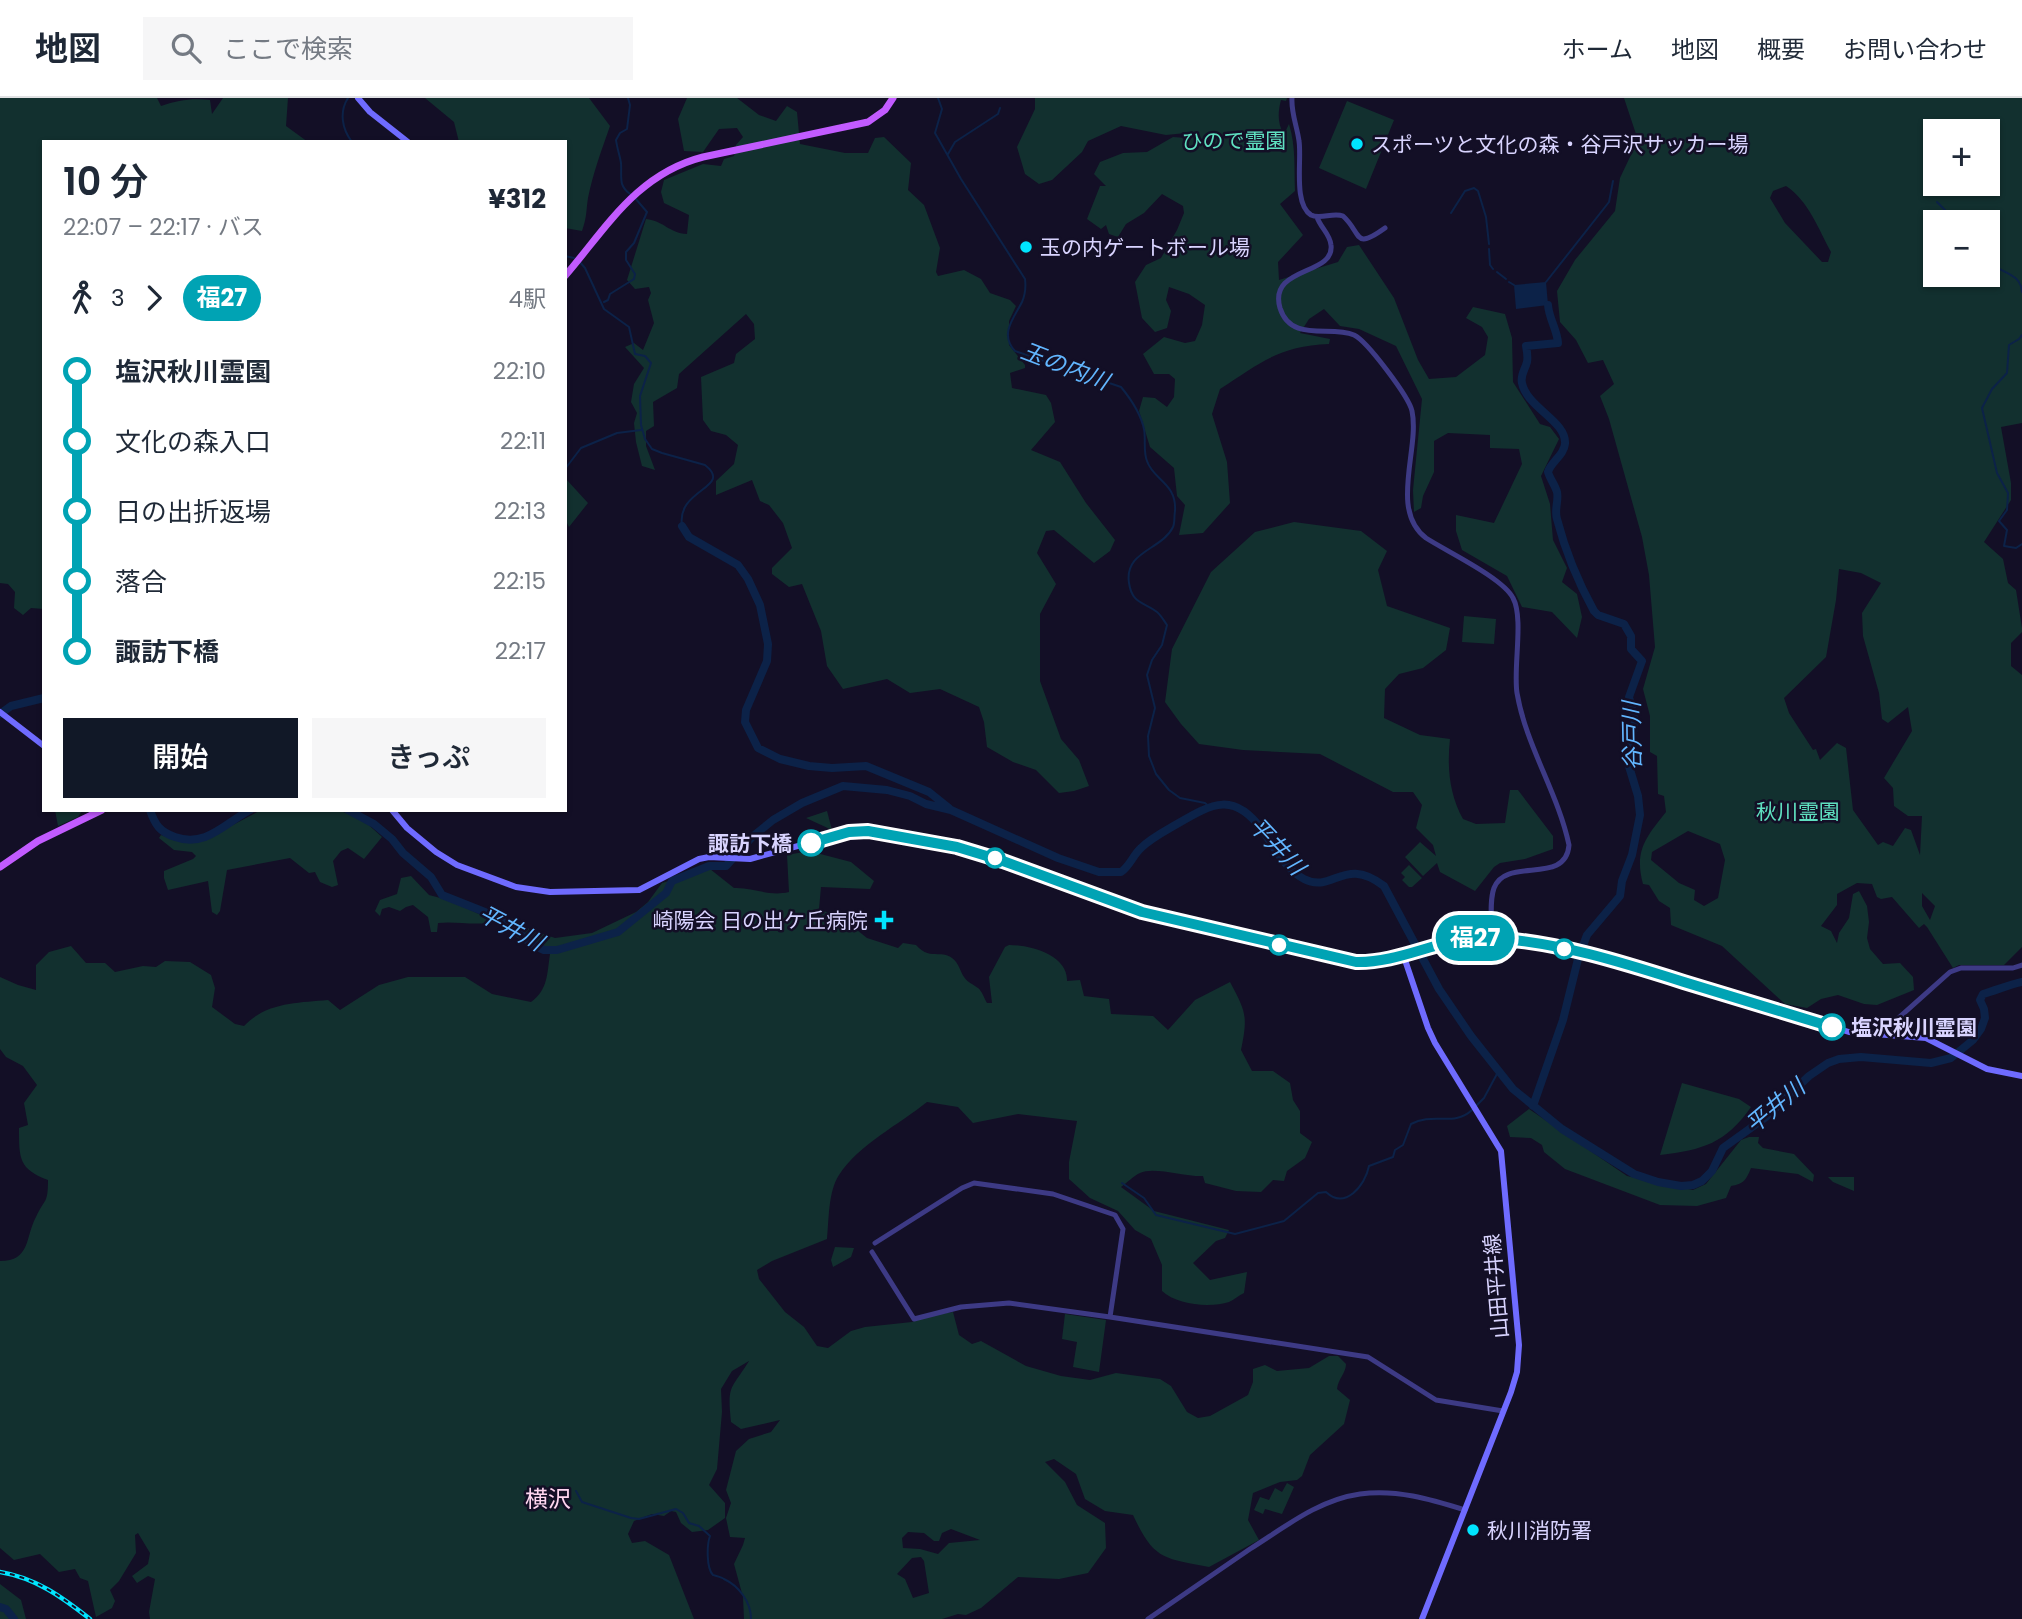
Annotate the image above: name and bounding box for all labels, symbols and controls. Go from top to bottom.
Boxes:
search box [143,17,633,80]
text: 地図 [35,25,101,72]
icon: search [167,29,205,67]
text: ここで検索 [223,31,353,67]
text: ホーム [1562,33,1633,66]
text: 地図 [1671,33,1719,66]
text: 概要 [1757,33,1805,66]
text: お問い合わせ [1843,33,1987,66]
map controls [1923,119,2000,287]
button: + [1923,119,2000,196]
park label: ひので霊園 [1182,126,1287,155]
place label: スポーツと文化の森・谷戸沢サッカー場 [1371,130,1749,159]
marker: スポーツと文化の森・谷戸沢サッカー場 [1349,136,1365,152]
text: 10 分 [63,155,148,208]
text: ¥312 [488,181,546,217]
button: − [1923,210,2000,287]
text: 22:07 – 22:17 · バス [63,211,264,243]
place label: 玉の内ゲートボール場 [1040,233,1250,262]
marker: 玉の内ゲートボール場 [1018,239,1034,255]
icon: walk [63,279,101,317]
icon: forward [135,279,173,317]
text: 福27 [197,281,247,314]
text: 3 [111,282,125,314]
text: 4駅 [509,283,546,315]
water label: 玉の内川 [1016,335,1116,398]
text: 塩沢秋川霊園 [115,354,271,390]
text: 22:10 [493,355,546,387]
text: 文化の森入口 [115,424,271,460]
text: 22:11 [500,425,546,457]
text: 日の出折返場 [115,494,271,530]
text: 22:13 [494,495,546,527]
text: 落合 [115,564,167,600]
text: 22:15 [493,565,546,597]
text: 諏訪下橋 [115,634,219,670]
text: 22:17 [495,635,546,667]
water label: 谷戸川 [1615,698,1649,771]
button: 開始 [63,718,298,798]
button: きっぷ [312,718,546,798]
park label: 秋川霊園 [1756,797,1840,826]
water label: 平井川 [1242,810,1314,884]
place label: 諏訪下橋 [708,829,792,858]
marker: 諏訪下橋 [798,830,824,856]
unlabelled marker [985,848,1005,868]
water label: 平井川 [473,898,552,960]
place label: 崎陽会 日の出ケ丘病院 [652,906,868,935]
marker: 崎陽会 日の出ケ丘病院 [874,910,894,930]
line badge: 福27 [1435,915,1515,961]
text: 福27 [1450,921,1500,954]
unlabelled marker [1269,935,1289,955]
unlabelled marker [1554,939,1574,959]
place label: 塩沢秋川霊園 [1851,1013,1977,1042]
marker: 塩沢秋川霊園 [1819,1014,1845,1040]
water label: 平井川 [1738,1070,1814,1140]
street label: 山田平井線 [1477,1232,1515,1340]
district label: 横沢 [525,1483,571,1515]
place label: 秋川消防署 [1487,1516,1592,1545]
marker: 秋川消防署 [1465,1522,1481,1538]

